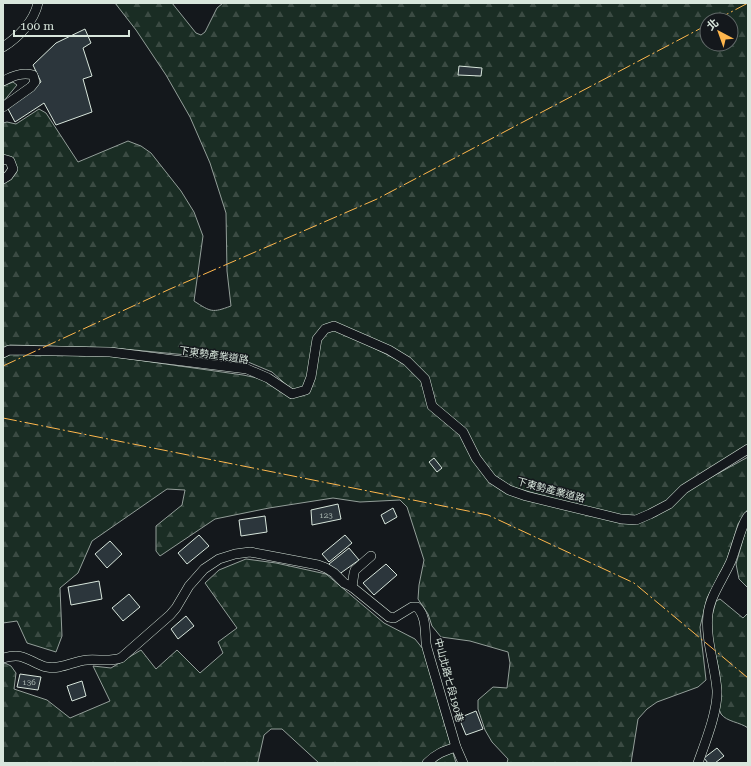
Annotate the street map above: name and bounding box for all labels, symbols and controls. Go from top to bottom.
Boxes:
scale bar [14,12,129,38]
north arrow [699,12,739,52]
text: 北 [704,16,721,33]
text: 100 m [20,19,54,33]
street label: 下東勢產業道路 [179,345,249,365]
street label: 下東勢產業道路 [516,476,586,504]
house number: 123 [319,511,333,520]
street label: 中山北路七段190巷 [432,637,466,723]
house number: 136 [22,678,36,687]

